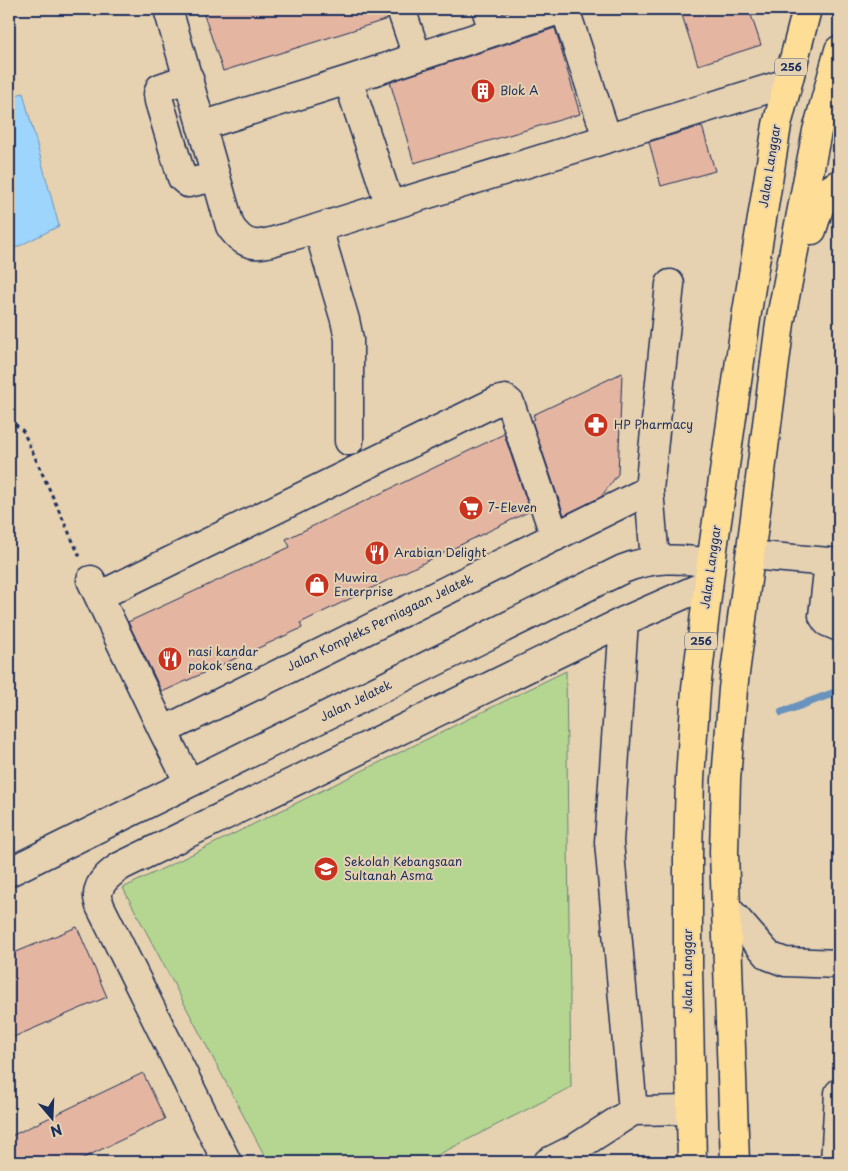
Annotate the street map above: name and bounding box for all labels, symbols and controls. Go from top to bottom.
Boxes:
road number: 256 [775,58,807,76]
building icon: Blok A [470,78,496,104]
place label: Blok A [500,81,538,99]
street label: Jalan Langgar [754,122,785,209]
pharmacy icon: HP Pharmacy [583,412,609,438]
place label: HP Pharmacy [614,415,693,433]
supermarket icon: 7-Eleven [458,495,484,521]
place label: 7-Eleven [488,498,537,516]
street label: Jalan Langgar [695,523,725,610]
restaurant icon: Arabian Delight [364,540,390,566]
place label: Arabian Delight [394,543,486,561]
place label: Muwira Enterprise [334,568,393,600]
street label: Jalan Kompleks Perniagaan Jelatek [283,569,476,675]
shop icon: Muwira Enterprise [304,572,330,598]
road number: 256 [685,632,717,649]
place label: nasi kandar pokok sena [188,642,259,674]
restaurant icon: nasi kandar pokok sena [157,646,183,672]
street label: Jalan Jelatek [317,675,395,725]
place label: Sekolah Kebangsaan Sultanah Asma [344,852,462,884]
school or university icon: Sekolah Kebangsaan Sultanah Asma [313,856,339,882]
street label: Jalan Langgar [678,928,696,1013]
north arrow [28,1094,78,1144]
text: N [48,1119,65,1142]

